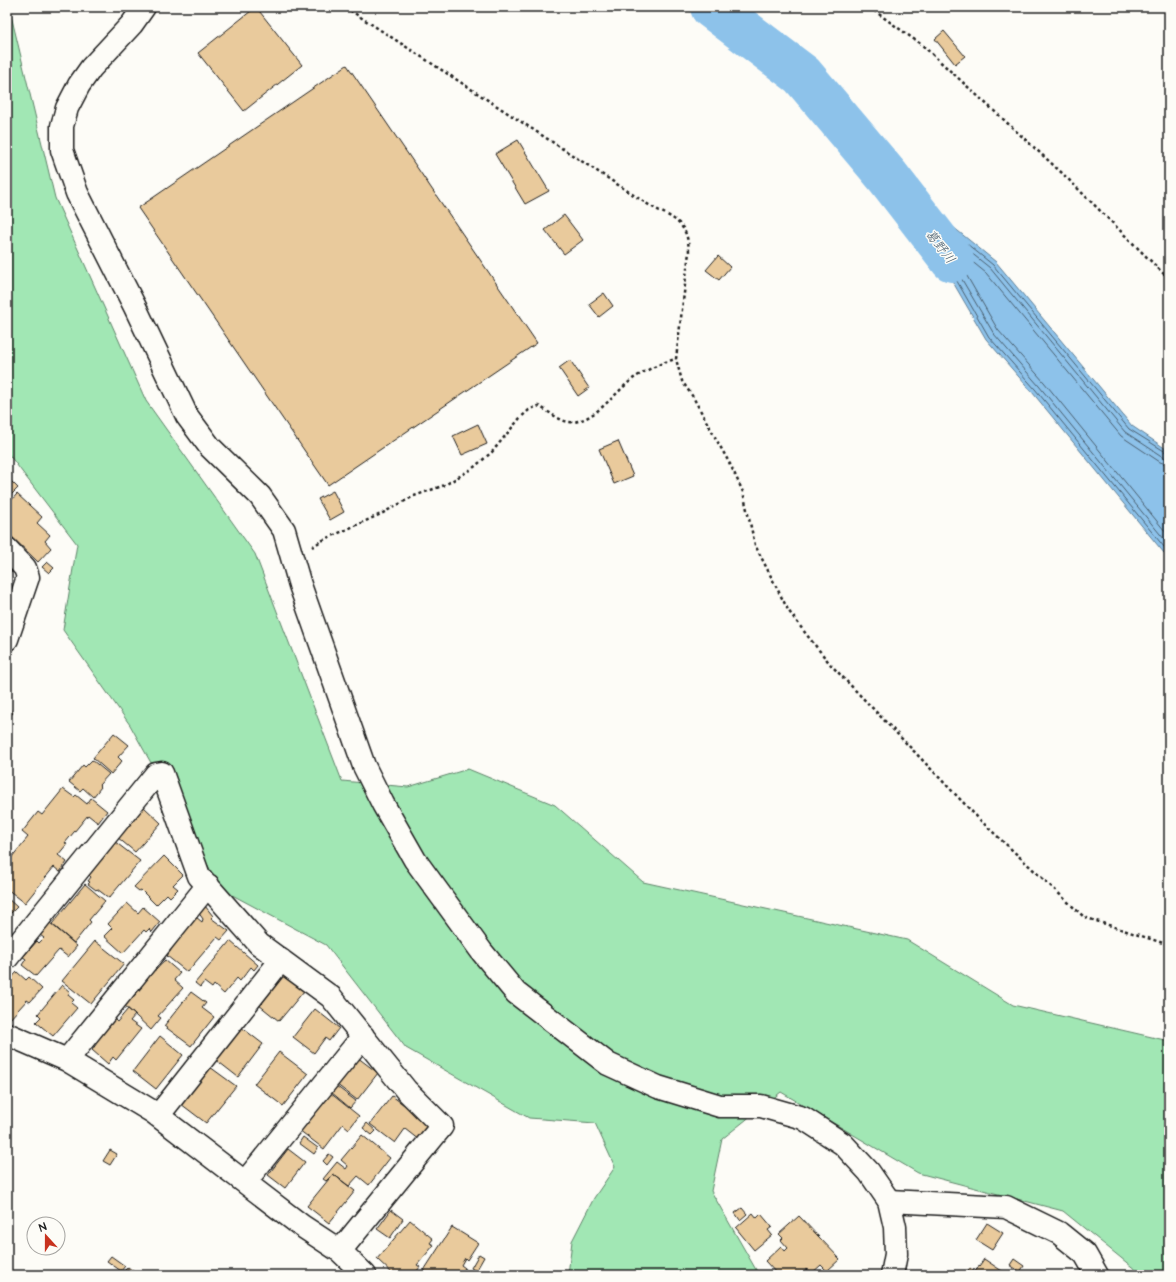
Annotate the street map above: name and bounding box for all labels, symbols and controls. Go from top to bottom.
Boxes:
water label: 葛野川 [921,226,959,268]
north arrow [26,1216,66,1256]
text: N [37,1219,49,1235]

